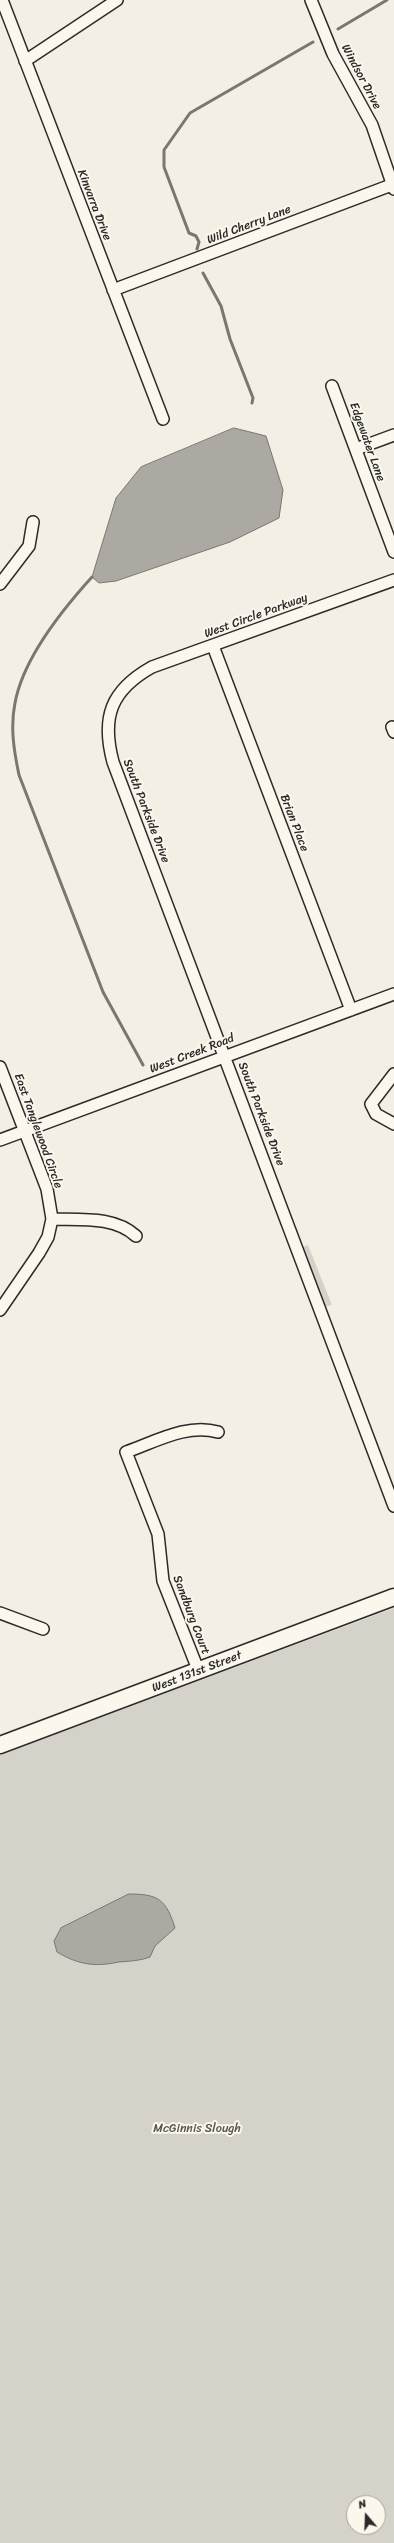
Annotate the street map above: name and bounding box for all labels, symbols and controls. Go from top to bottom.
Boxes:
street label: Windsor Drive [338,42,384,112]
street label: Kinvarra Drive [74,167,114,243]
street label: Wild Cherry Lane [205,202,293,248]
street label: Edgewater Lane [346,401,388,483]
street label: West Circle Parkway [202,591,310,641]
street label: South Parkside Drive [120,757,172,865]
street label: Brian Place [276,792,312,854]
street label: West Creek Road [148,1031,236,1077]
street label: South Parkside Drive [235,1060,287,1168]
street label: East Tanglewood Circle [10,1072,66,1190]
street label: Sandburg Court [169,1573,213,1657]
street label: West 131st Street [150,1648,244,1696]
park label: McGinnis Slough [153,2122,241,2136]
text: N [356,2494,369,2514]
north arrow [346,2495,386,2535]

